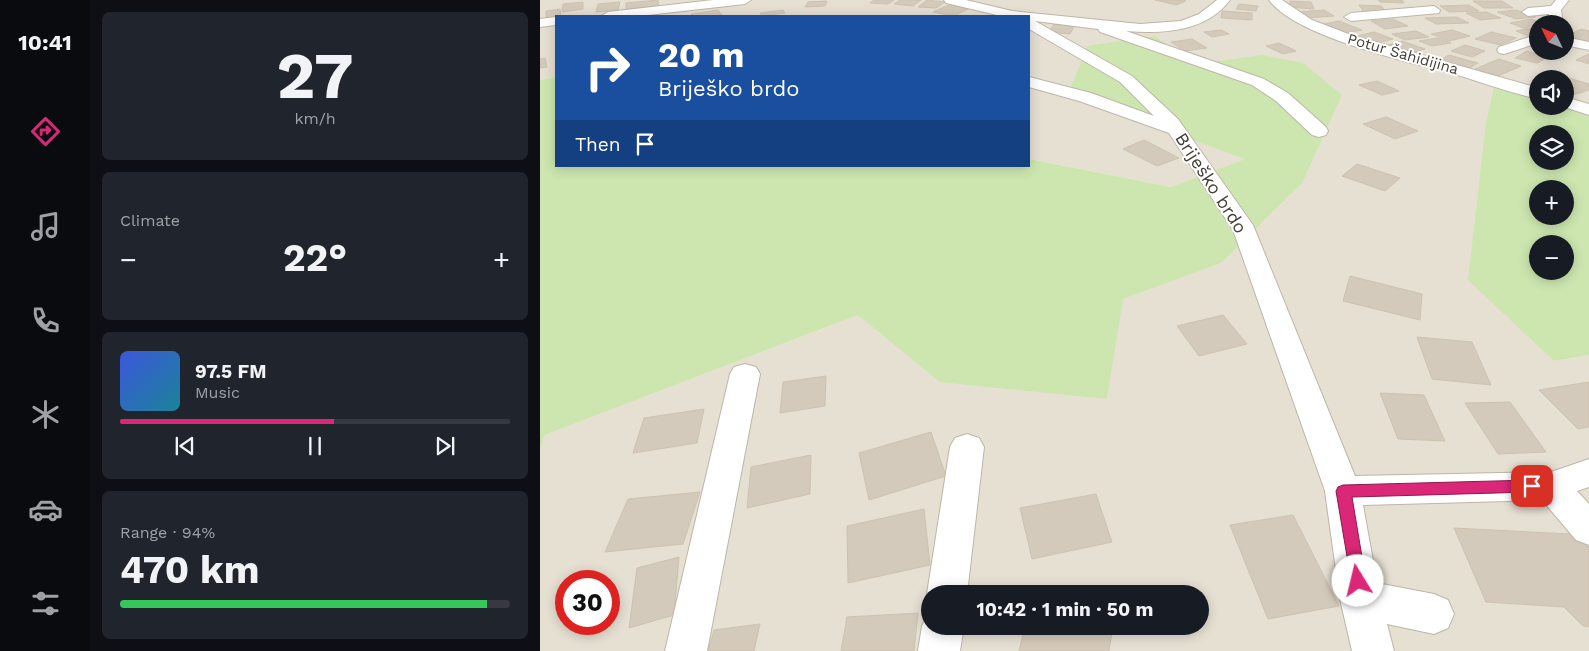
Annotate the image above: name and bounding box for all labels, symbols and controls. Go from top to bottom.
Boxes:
north arrow [1529,15,1574,60]
map controls [1529,15,1574,280]
street label: Potur Šahidijina [1345,29,1461,79]
text: 10:41 [18,30,72,55]
text: 20 m [658,34,744,76]
icon: right [575,35,640,100]
text: 27 [276,38,354,114]
button: sound [1529,70,1574,115]
text: Briješko brdo [658,76,800,101]
text: km/h [294,109,336,128]
icon: directions [28,114,63,149]
button: layers [1529,125,1574,170]
street label: Briješko brdo [1171,128,1252,237]
icon: arrive [631,130,659,158]
text: Then [575,133,621,156]
button: + [1529,180,1574,225]
icon: music [28,209,63,244]
text: Climate [120,211,180,230]
button: − [1529,235,1574,280]
text: 22° [283,236,347,280]
text: − [120,243,137,276]
text: + [493,243,510,276]
icon: phone [28,303,63,338]
text: 97.5 FM [195,360,266,383]
text: Music [195,383,240,402]
icon: climate [28,397,63,432]
icon: previous [171,432,199,460]
icon: pause [301,432,329,460]
icon: next [431,432,459,460]
pin [1511,465,1553,507]
icon: arrive [1518,472,1546,500]
icon: car [28,492,63,527]
text: Range · 94% [120,523,215,542]
text: 470 km [120,548,260,592]
position arrow [1331,554,1383,606]
speed limit sign: 30 [555,570,620,635]
icon: filters [28,586,63,621]
text: 10:42 · 1 min · 50 m [977,598,1153,621]

